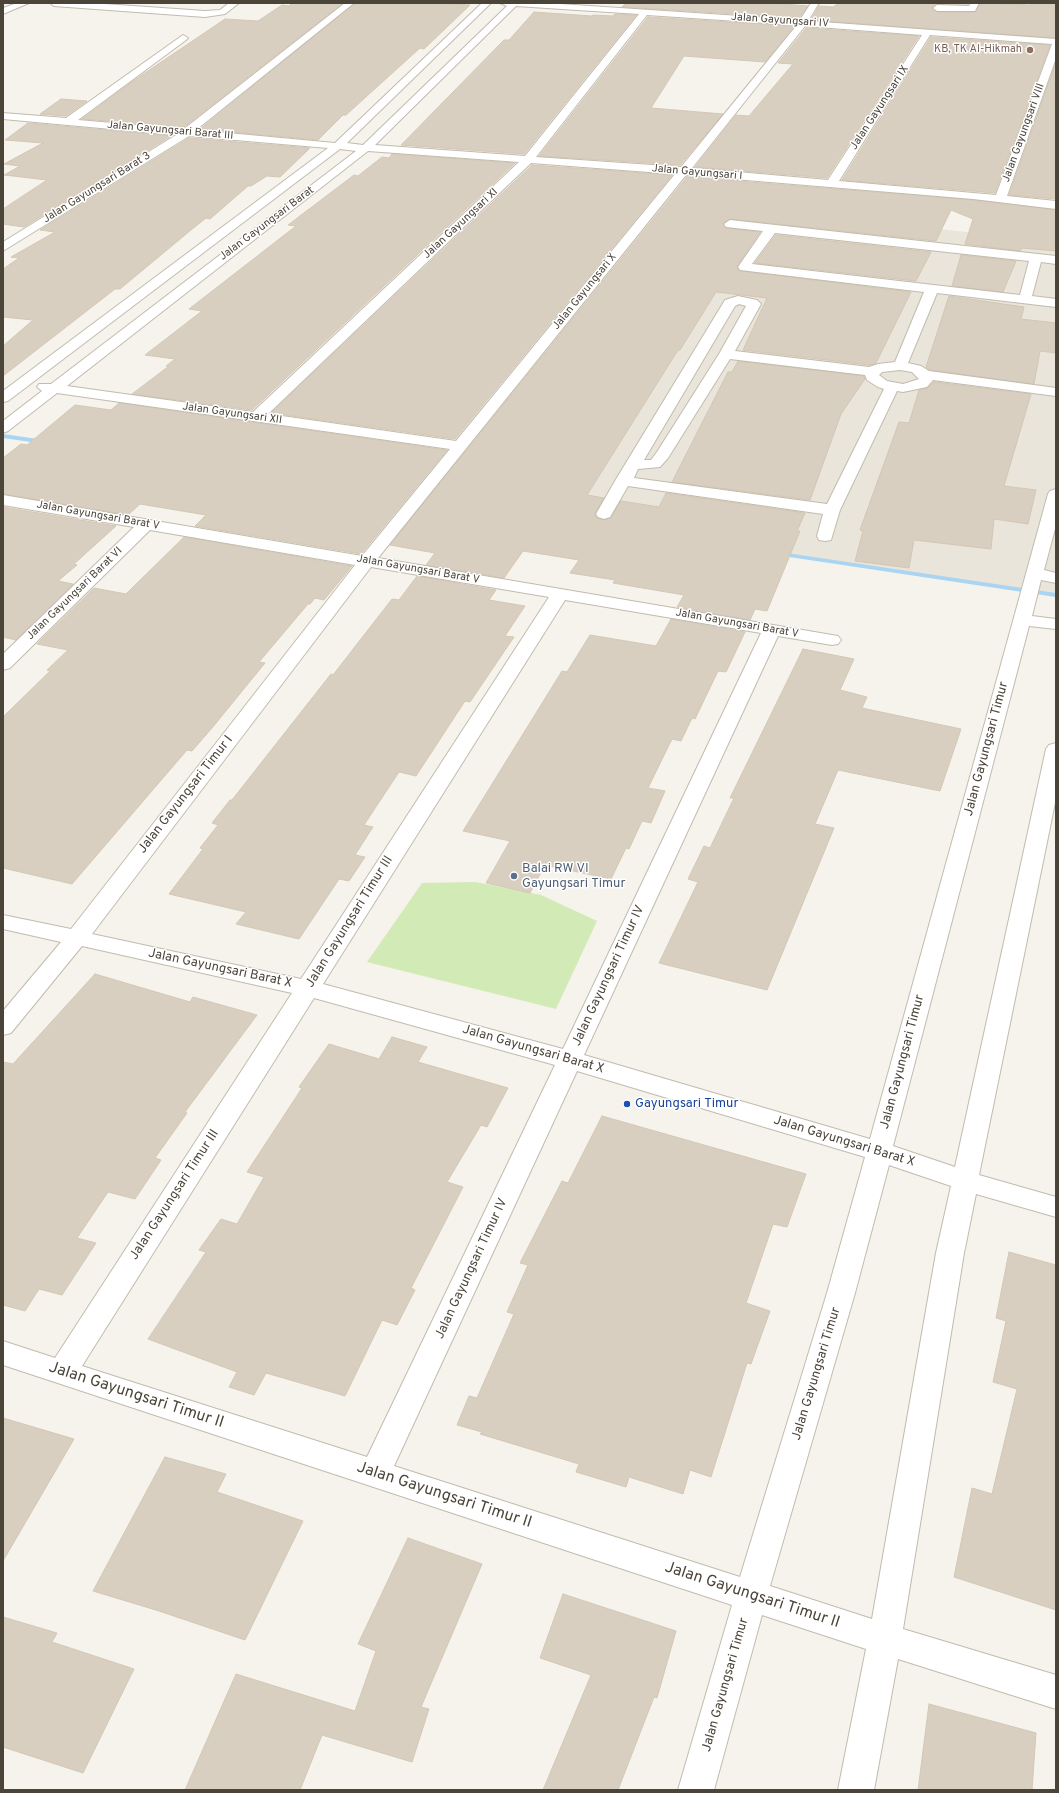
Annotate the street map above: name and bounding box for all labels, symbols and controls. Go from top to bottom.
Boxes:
street label: Jalan Gayungsari IV [731,11,829,31]
place label: KB, TK Al-Hikmah [934,43,1022,57]
marker: KB, TK Al-Hikmah [1025,45,1035,55]
street label: Jalan Gayungsari IX [848,63,912,153]
street label: Jalan Gayungsari VIII [1000,82,1048,184]
street label: Jalan Gayungsari Barat III [106,119,234,143]
street label: Jalan Gayungsari Barat 3 [41,149,153,227]
street label: Jalan Gayungsari I [651,162,743,184]
street label: Jalan Gayungsari Barat [217,184,317,264]
street label: Jalan Gayungsari XI [421,186,501,262]
street label: Jalan Gayungsari X [550,251,620,333]
street label: Jalan Gayungsari XII [181,400,283,428]
street label: Jalan Gayungsari Barat V [35,499,161,533]
street label: Jalan Gayungsari Barat VI [24,545,126,643]
street label: Jalan Gayungsari Barat V [355,553,481,587]
street label: Jalan Gayungsari Barat V [674,607,800,641]
street label: Jalan Gayungsari Timur [962,680,1012,818]
street label: Jalan Gayungsari Timur I [135,733,237,857]
street label: Jalan Gayungsari Timur III [303,853,397,991]
place label: Balai RW VI Gayungsari Timur [522,861,626,892]
marker: Balai RW VI Gayungsari Timur [509,871,519,881]
street label: Jalan Gayungsari Timur IV [570,903,648,1049]
street label: Jalan Gayungsari Barat X [147,946,293,992]
street label: Jalan Gayungsari Timur [878,993,928,1131]
street label: Jalan Gayungsari Barat X [460,1022,606,1078]
place label: Gayungsari Timur [635,1096,739,1112]
marker: Gayungsari Timur [622,1099,632,1109]
street label: Jalan Gayungsari Barat X [772,1113,916,1171]
street label: Jalan Gayungsari Timur III [127,1127,223,1263]
street label: Jalan Gayungsari Timur IV [433,1196,511,1342]
street label: Jalan Gayungsari Timur [789,1306,845,1442]
street label: Jalan Gayungsari Timur II [46,1359,226,1433]
street label: Jalan Gayungsari Timur II [354,1459,534,1533]
street label: Jalan Gayungsari Timur II [662,1559,842,1633]
street label: Jalan Gayungsari Timur [699,1616,753,1754]

